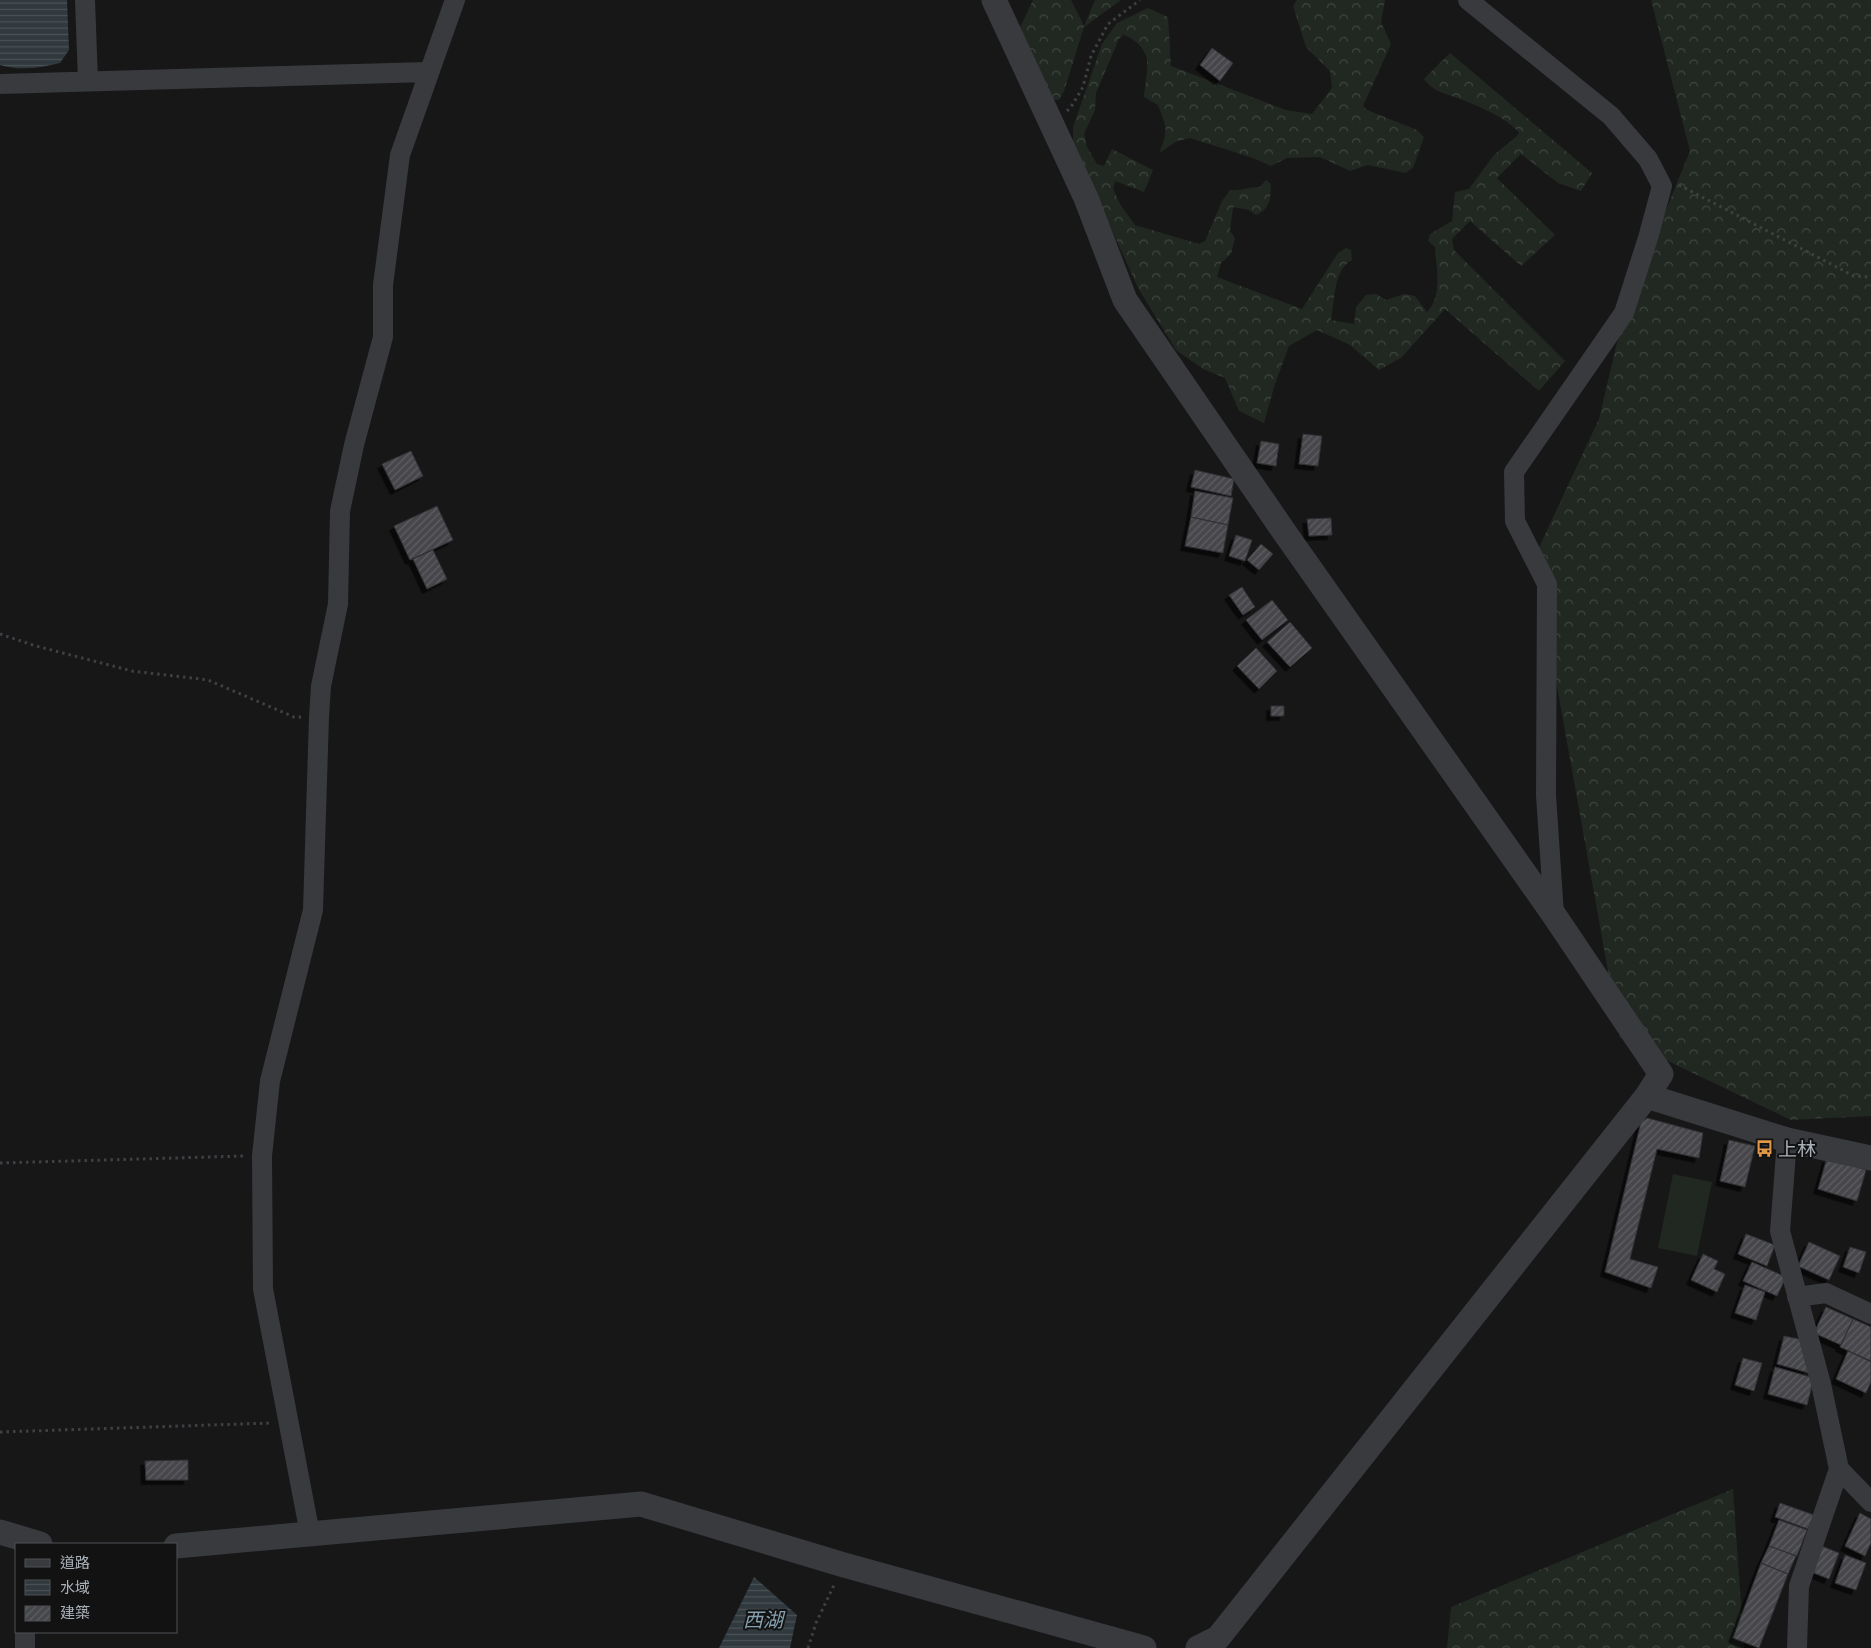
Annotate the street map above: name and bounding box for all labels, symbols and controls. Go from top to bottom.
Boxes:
place label: 上林 [1778,1138,1816,1161]
bus stop icon: 上林 [1754,1139,1774,1159]
legend [15,1543,178,1633]
text: 道路 [60,1554,90,1572]
text: 水域 [60,1579,90,1597]
text: 建築 [60,1604,90,1622]
water label: 西湖 [743,1608,786,1632]

